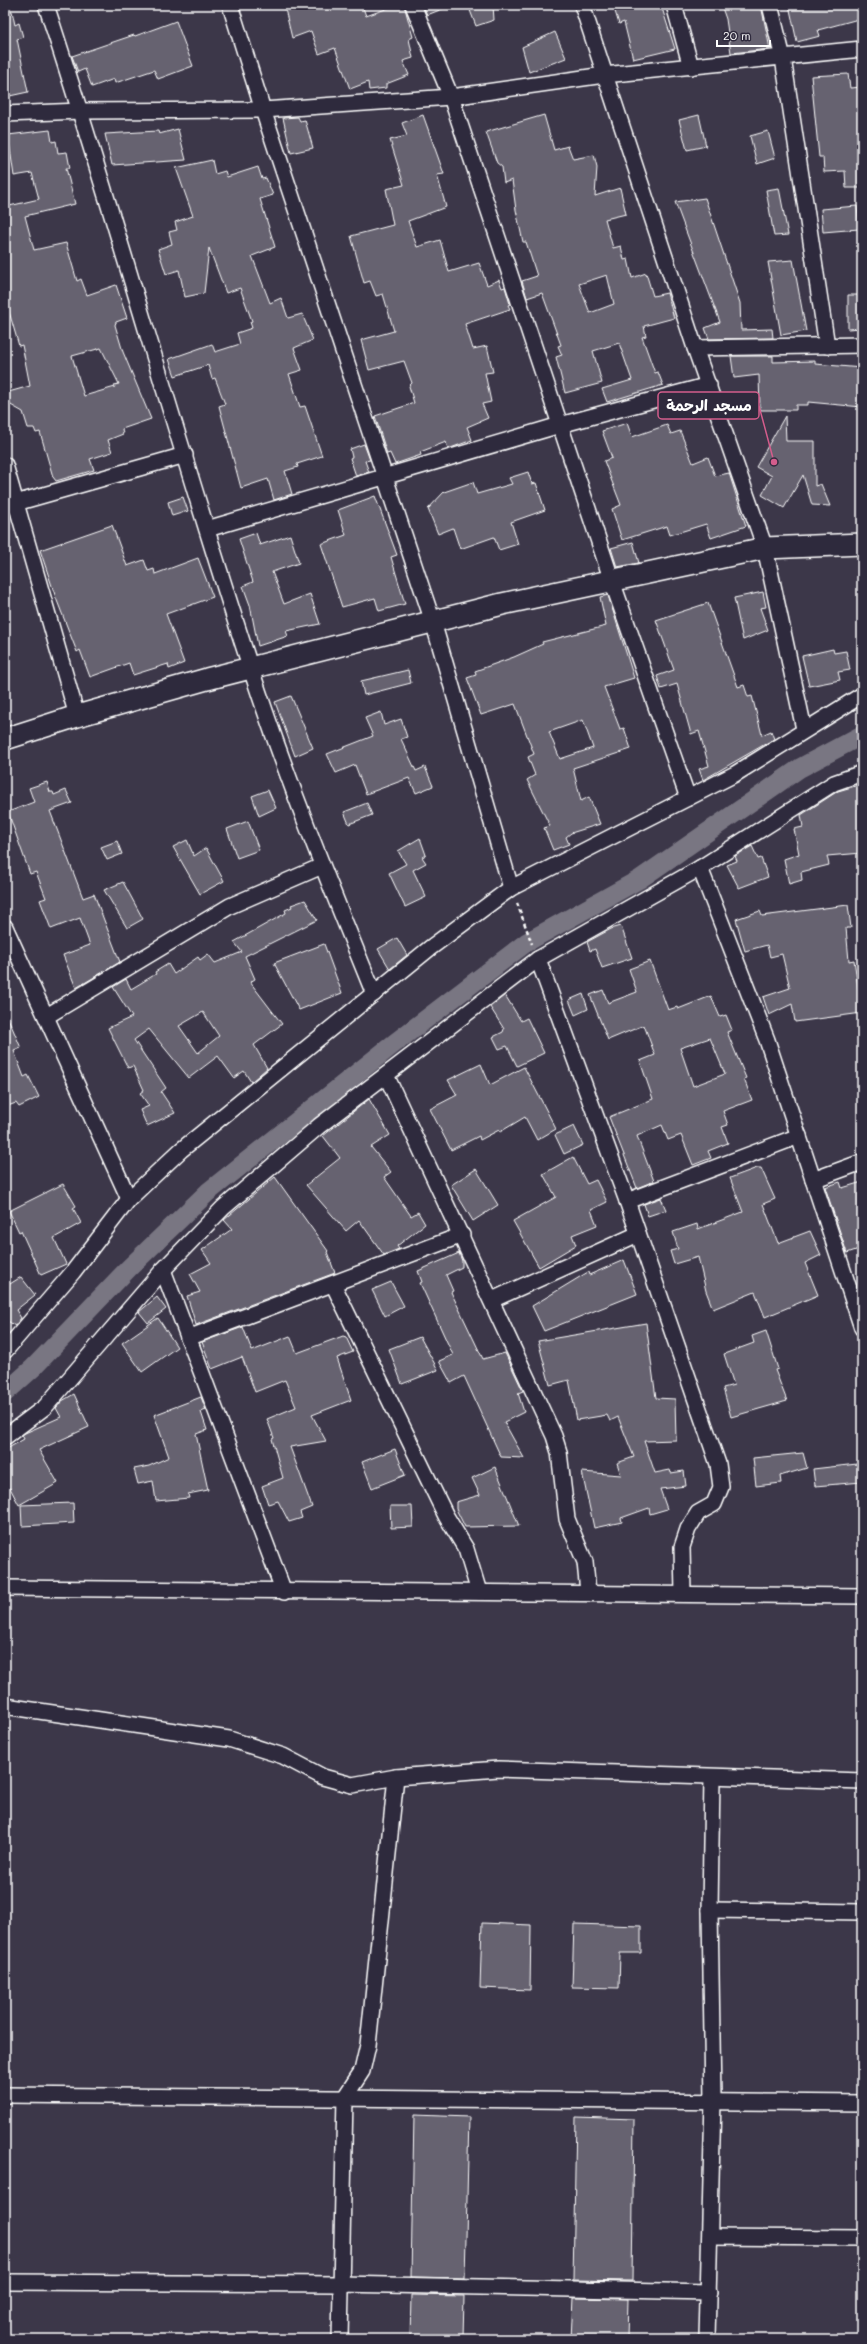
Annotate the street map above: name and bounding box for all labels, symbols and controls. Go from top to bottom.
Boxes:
scale bar [717,22,770,48]
text: 20 m [723,27,751,43]
callout: مسجد الرحمة [658,392,759,419]
text: مسجد الرحمة [666,395,752,415]

